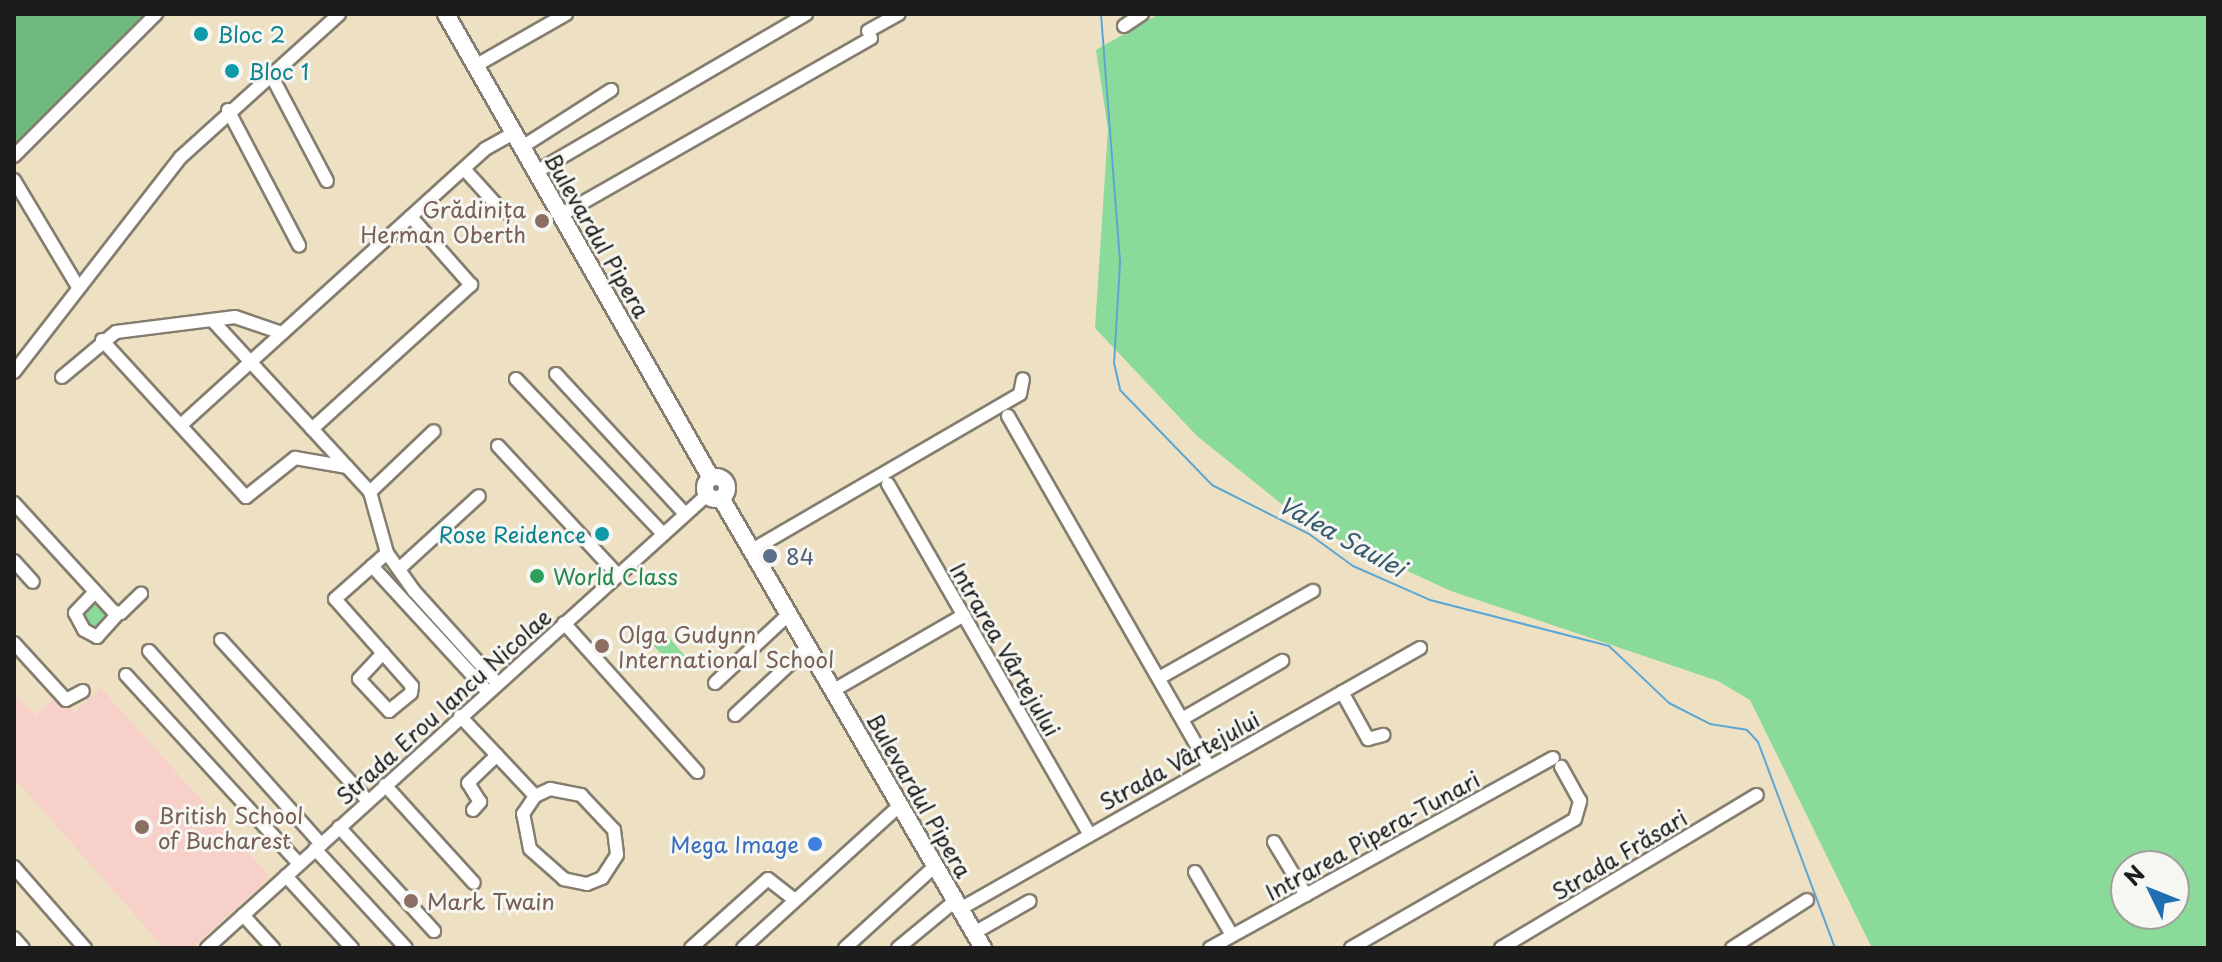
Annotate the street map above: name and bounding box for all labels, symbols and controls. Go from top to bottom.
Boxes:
place label: Bloc 2 [217,21,286,47]
marker: Bloc 2 [192,25,210,43]
place label: Bloc 1 [248,58,311,84]
marker: Bloc 1 [223,62,241,80]
street label: Bulevardul Pipera [540,148,656,322]
place label: Grădinița Herman Oberth [360,195,526,246]
marker: Grădinița Herman Oberth [533,212,551,230]
water label: Valea Saulei [1273,489,1411,583]
place label: Rose Reidence [438,521,586,547]
marker: Rose Reidence [593,525,611,543]
place label: 84 [786,543,814,569]
marker: 84 [761,547,779,565]
street label: Intrarea Vârtejului [945,556,1067,742]
place label: World Class [553,563,679,589]
marker: World Class [528,567,546,585]
street label: Strada Erou Iancu Nicolae [330,603,556,809]
place label: Olga Gudynn International School [618,620,834,672]
marker: Olga Gudynn International School [593,637,611,655]
street label: Strada Vârtejului [1093,704,1265,816]
street label: Bulevardul Pipera [862,708,978,882]
street label: Intrarea Pipera-Tunari [1260,765,1484,905]
place label: British School of Bucharest [158,801,304,852]
street label: Strada Frăsari [1546,803,1692,905]
marker: British School of Bucharest [133,818,151,836]
place label: Mega Image [669,831,799,857]
marker: Mega Image [806,835,824,853]
north arrow [2110,850,2190,930]
text: N [2116,857,2152,892]
place label: Mark Twain [427,888,554,914]
marker: Mark Twain [402,892,420,910]

